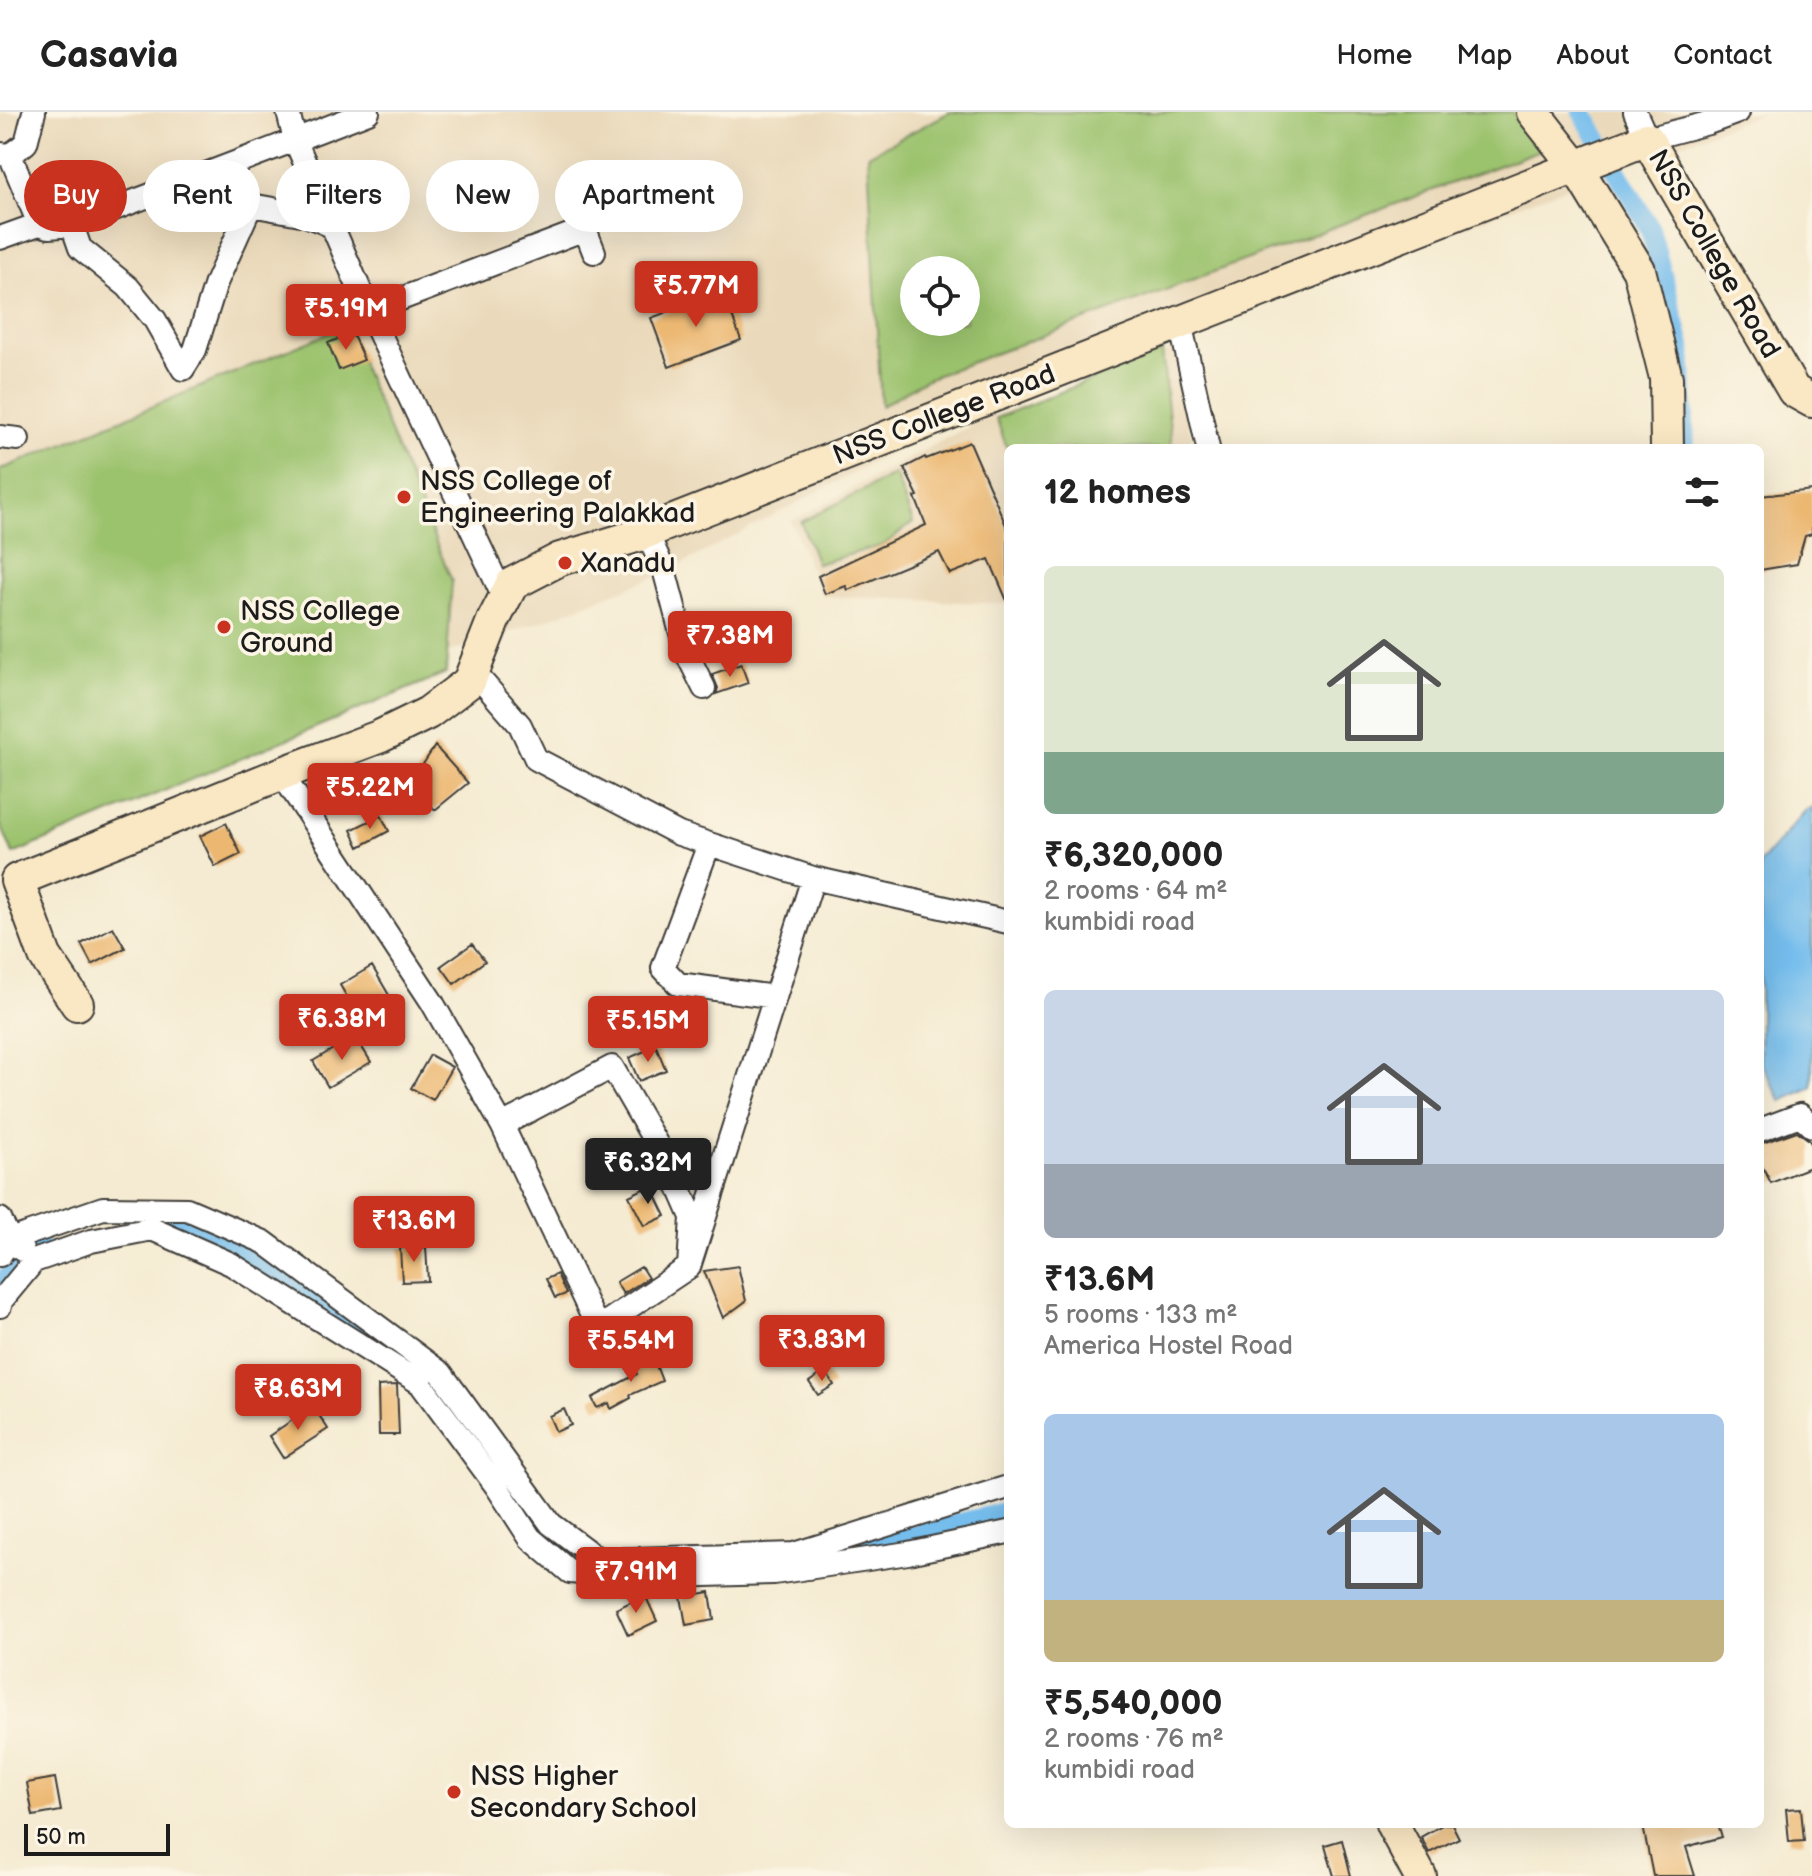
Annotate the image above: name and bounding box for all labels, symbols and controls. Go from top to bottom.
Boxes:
text: Casavia [40,33,178,78]
text: Home [1336,39,1412,72]
text: Map [1456,39,1513,72]
text: About [1557,39,1629,72]
text: Contact [1673,39,1772,72]
street label: NSS College Road [1641,144,1787,364]
chip: Buy [24,160,127,232]
chip: Rent [143,160,260,232]
chip: Filters [276,160,410,232]
chip: New [426,160,539,232]
chip: Apartment [555,160,743,232]
map controls [900,256,980,336]
button: locate [900,256,980,336]
pin: ₹5.77M [631,261,761,329]
text: ₹5.77M [653,271,739,302]
pin: ₹5.19M [281,284,411,352]
text: ₹5.19M [304,294,388,325]
street label: NSS College Road [828,357,1060,473]
place label: NSS College of Engineering Palakkad [420,465,695,530]
icon: filters [1680,470,1724,514]
text: 12 homes [1044,472,1191,513]
marker: NSS College of Engineering Palakkad [395,488,413,506]
place label: Xanadu [580,547,676,580]
marker: Xanadu [556,554,574,572]
place label: NSS College Ground [240,595,400,660]
pin: ₹7.38M [665,611,795,679]
marker: NSS College Ground [215,618,233,636]
icon: home [1312,618,1456,762]
text: ₹7.38M [686,621,774,652]
pin: ₹5.22M [305,763,435,831]
text: ₹5.22M [325,773,415,804]
text: ₹6,320,000 [1044,835,1224,876]
text: 2 rooms · 64 m² [1044,876,1228,907]
text: kumbidi road [1044,907,1195,938]
pin: ₹6.38M [277,994,407,1062]
pin: ₹5.15M [583,996,713,1064]
text: ₹6.38M [297,1004,387,1035]
text: ₹5.15M [606,1006,690,1037]
icon: home [1312,1042,1456,1186]
pin: ₹6.32M [583,1138,713,1206]
text: ₹6.32M [603,1148,693,1179]
pin: ₹13.6M [349,1196,479,1264]
text: ₹13.6M [372,1206,456,1237]
text: ₹13.6M [1044,1259,1155,1300]
text: 5 rooms · 133 m² [1044,1300,1237,1331]
pin: ₹3.83M [757,1315,887,1383]
pin: ₹5.54M [566,1316,696,1384]
text: ₹3.83M [778,1325,867,1356]
text: ₹5.54M [587,1326,675,1357]
text: America Hostel Road [1044,1331,1293,1362]
pin: ₹8.63M [233,1364,363,1432]
text: ₹8.63M [253,1374,343,1405]
icon: home [1312,1466,1456,1610]
pin: ₹7.91M [571,1547,701,1615]
text: ₹7.91M [594,1557,678,1588]
text: ₹5,540,000 [1044,1683,1223,1724]
text: 2 rooms · 76 m² [1044,1724,1224,1755]
text: kumbidi road [1044,1755,1195,1786]
place label: NSS Higher Secondary School [470,1760,697,1825]
marker: NSS Higher Secondary School [445,1783,463,1801]
scale bar [24,1820,170,1856]
text: 50 m [36,1824,86,1851]

